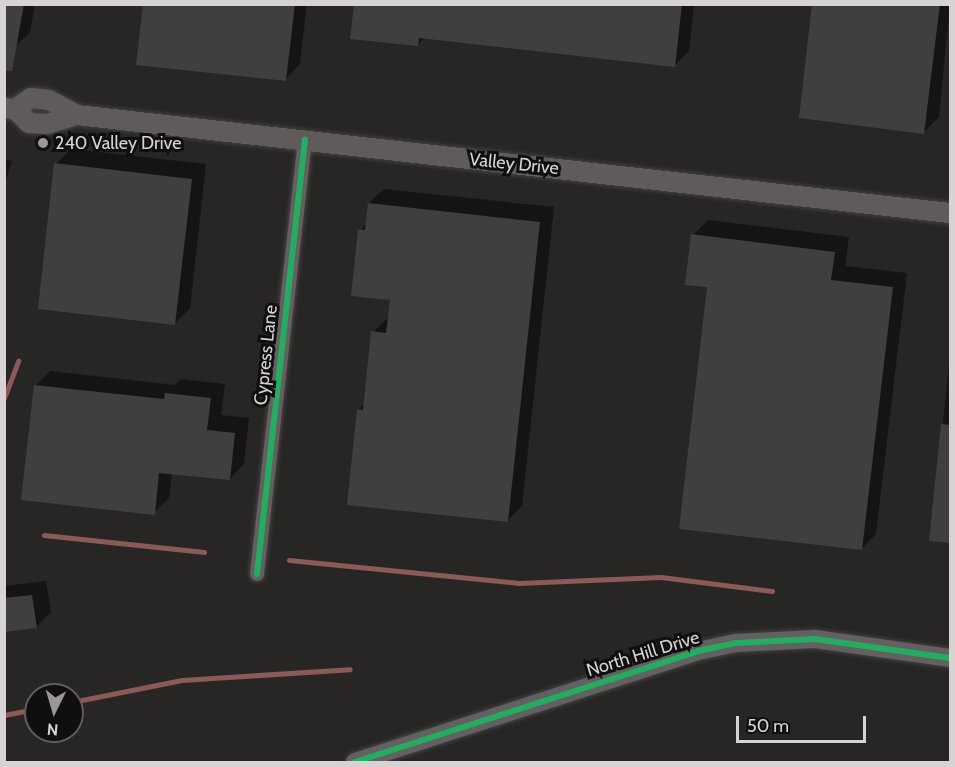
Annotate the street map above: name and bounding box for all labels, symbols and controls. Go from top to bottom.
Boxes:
place label: 240 Valley Drive [55,132,181,154]
marker: 240 Valley Drive [36,136,50,150]
street label: Valley Drive [468,149,560,179]
street label: Cypress Lane [250,304,282,406]
street label: North Hill Drive [584,627,702,681]
north arrow [24,683,84,743]
scale bar [739,704,870,742]
text: 50 m [747,715,789,737]
text: N [46,719,59,739]

